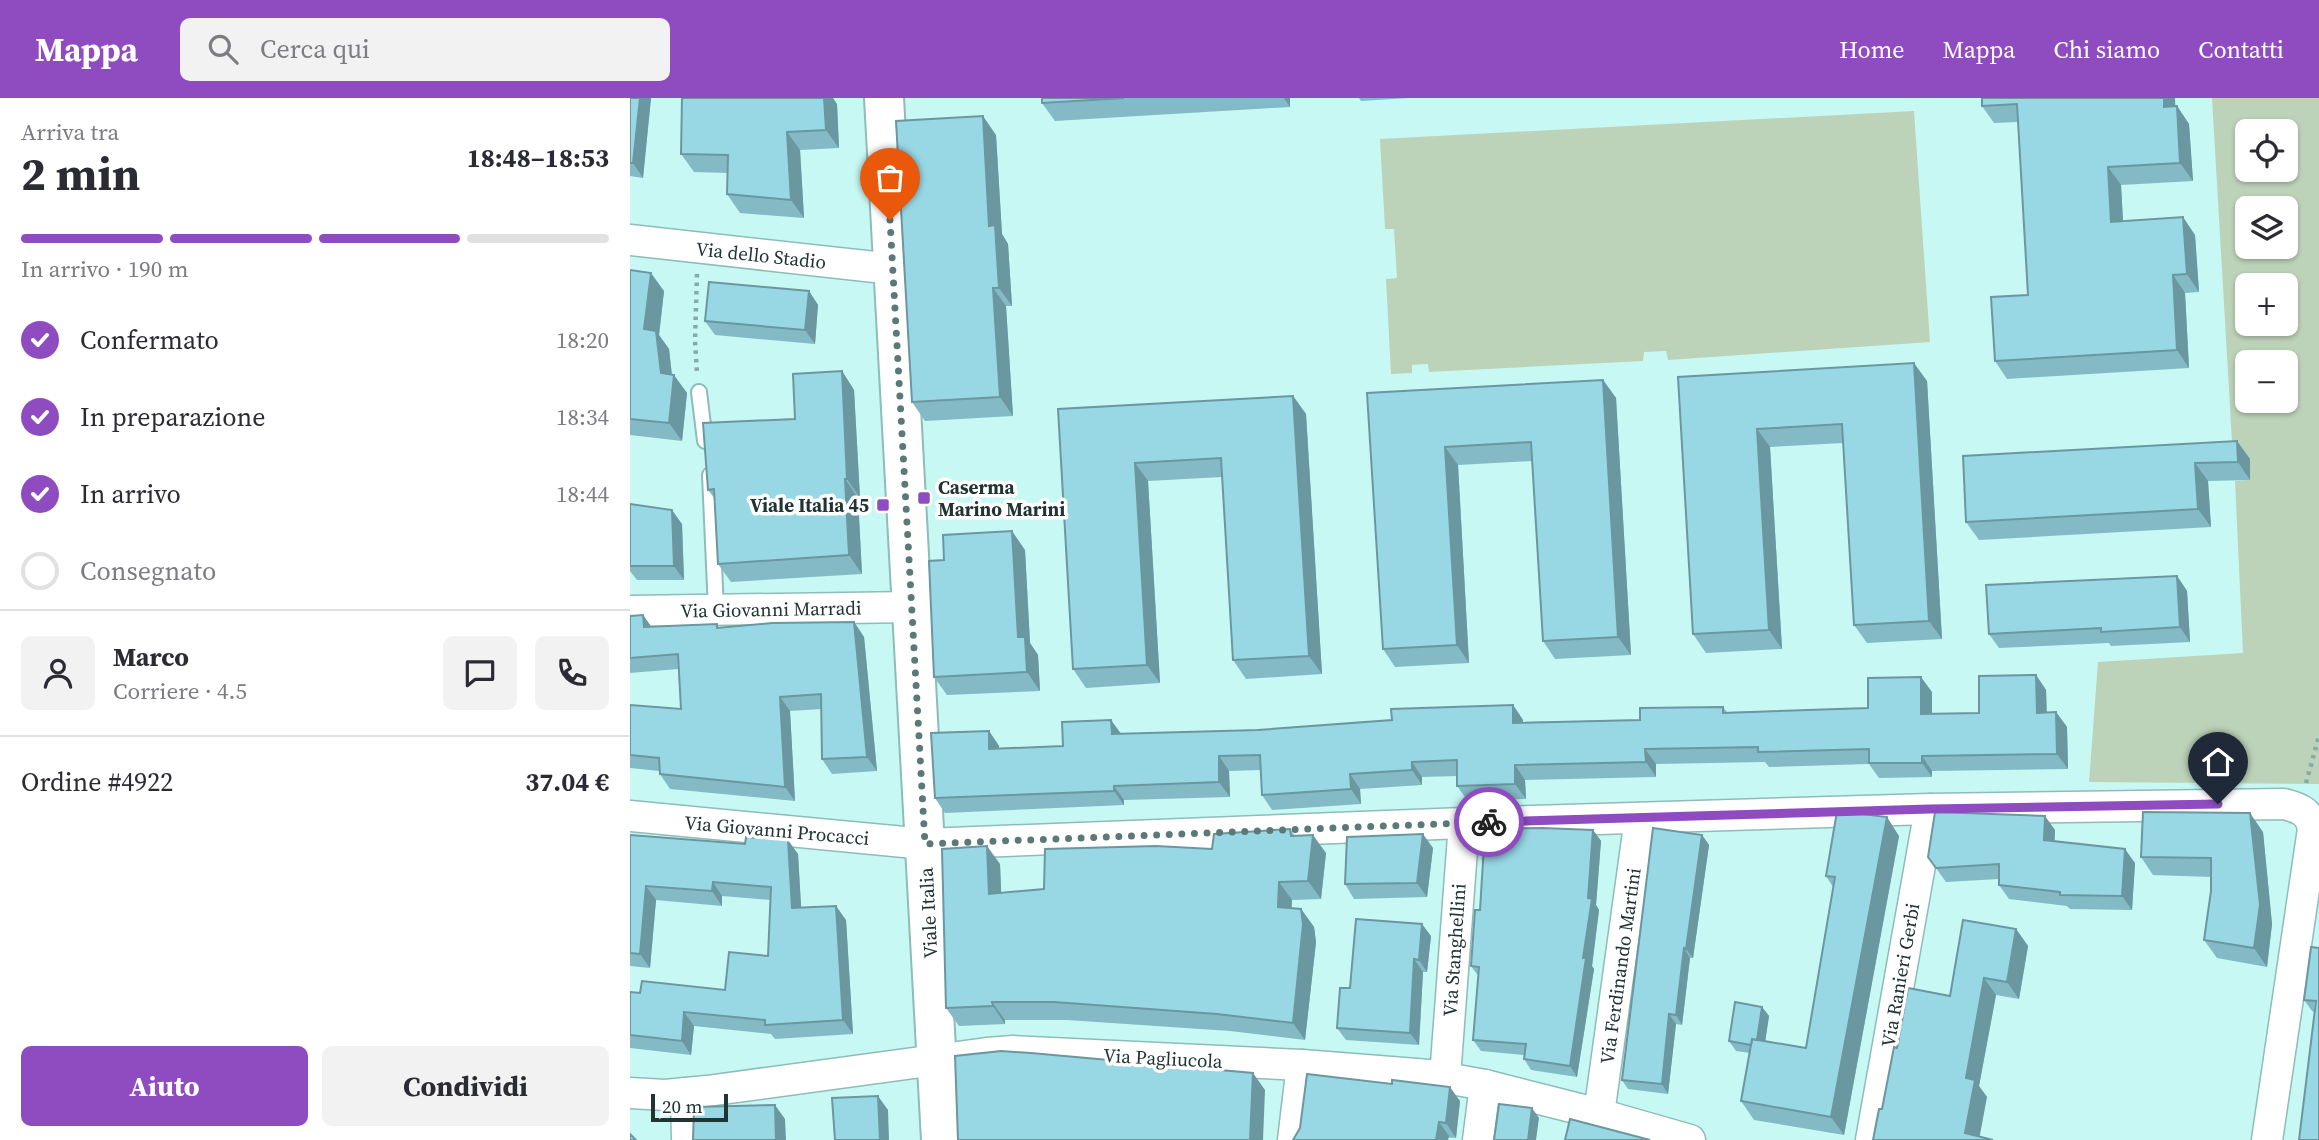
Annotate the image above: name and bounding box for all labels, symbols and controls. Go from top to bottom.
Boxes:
search box [180,18,670,81]
text: Mappa [35,27,138,72]
icon: search [204,30,242,68]
text: Cerca qui [260,31,370,67]
text: Home [1839,33,1905,66]
text: Mappa [1943,33,2015,66]
text: Chi siamo [2053,33,2160,66]
text: Contatti [2198,33,2284,66]
text: Arriva tra [21,116,119,148]
map controls [2235,119,2298,413]
button: locate [2235,119,2298,182]
text: 18:48–18:53 [467,140,609,176]
text: 2 min [21,142,140,205]
pin [860,148,920,220]
icon: bag [871,159,909,197]
button: layers [2235,196,2298,259]
street label: Via dello Stadio [695,235,827,275]
text: In arrivo · 190 m [21,253,188,285]
button: + [2235,273,2298,336]
icon: check [21,321,59,359]
text: Confermato [80,322,219,358]
text: 18:20 [556,324,609,356]
button: − [2235,350,2298,413]
icon: check [21,398,59,436]
text: In preparazione [80,399,265,435]
text: 18:34 [556,401,609,433]
place label: Caserma Marino Marini [938,474,1065,522]
icon: check [21,475,59,513]
text: In arrivo [80,476,181,512]
text: 18:44 [556,478,609,510]
marker: Caserma Marino Marini [916,490,932,506]
place label: Viale Italia 45 [750,492,869,518]
marker: Viale Italia 45 [875,497,891,513]
text: Consegnato [80,553,216,589]
street label: Via Giovanni Marradi [680,594,862,624]
button: person [21,636,95,710]
button: chat [443,636,517,710]
button: phone [535,636,609,710]
text: Marco [113,639,189,675]
text: Corriere · 4.5 [113,675,247,707]
pin [2188,732,2248,804]
icon: home [2199,743,2237,781]
text: Ordine #4922 [21,764,173,800]
text: 37.04 € [525,764,609,800]
courier [1454,787,1524,857]
icon: bike [1470,803,1508,841]
street label: Via Giovanni Procacci [683,809,871,851]
street label: Via Ferdinando Martini [1593,866,1647,1066]
street label: Viale Italia [913,867,943,959]
street label: Via Stanghellini [1436,882,1472,1018]
street label: Via Ranieri Gerbi [1875,901,1926,1049]
street label: Via Pagliucola [1103,1042,1224,1074]
button: Aiuto [21,1046,308,1126]
button: Condividi [322,1046,609,1126]
scale bar [651,1091,728,1123]
text: 20 m [662,1093,703,1119]

